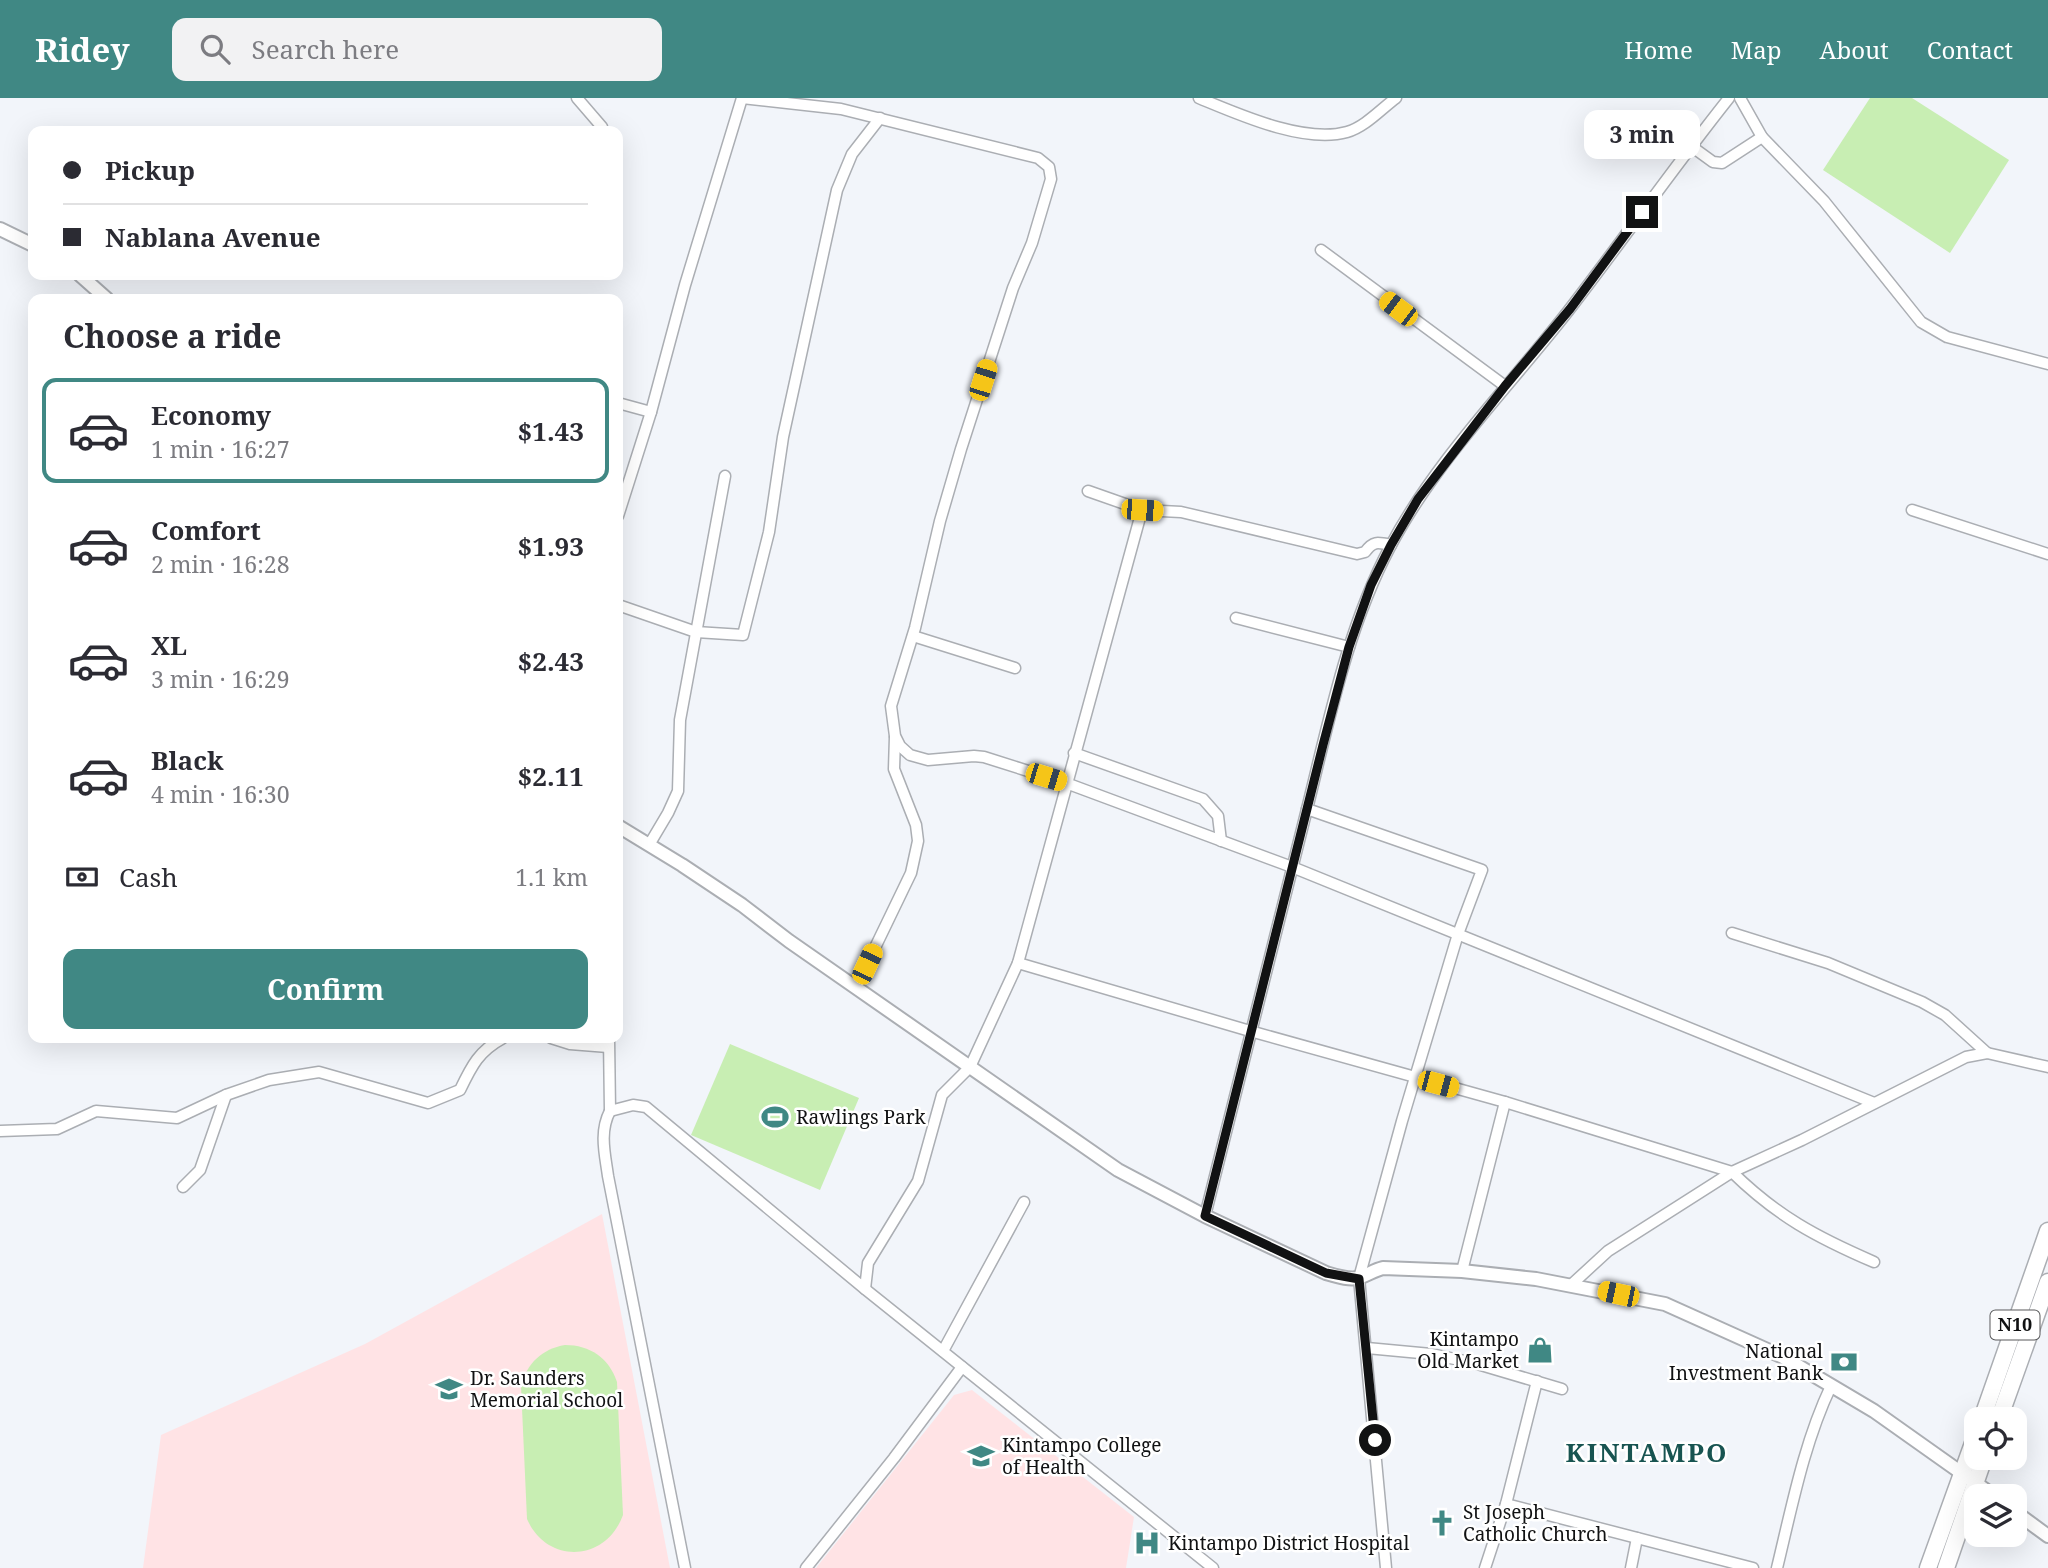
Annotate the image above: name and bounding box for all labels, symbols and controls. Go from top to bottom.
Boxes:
search box [172,18,662,81]
text: Ridey [35,27,130,72]
icon: search [196,30,234,68]
text: Search here [252,31,399,67]
text: Home [1624,33,1693,66]
text: Map [1731,33,1782,66]
text: About [1820,33,1889,66]
text: Contact [1927,33,2013,66]
callout: 3 min [1584,110,1700,159]
text: 3 min [1609,118,1675,150]
text: Pickup [105,152,195,188]
route end [1626,196,1658,228]
text: Nablana Avenue [105,219,321,255]
car [1375,288,1422,330]
text: Choose a ride [63,314,282,357]
car [967,357,1000,403]
text: Economy [151,397,271,433]
icon: car [67,399,130,462]
text: $1.43 [518,413,584,449]
text: 1 min · 16:27 [151,433,289,465]
car [1121,498,1164,522]
text: Comfort [151,512,261,548]
icon: car [67,514,130,577]
text: $1.93 [518,528,584,564]
text: 2 min · 16:28 [151,548,289,580]
text: XL [151,627,187,663]
icon: car [67,629,130,692]
text: $2.43 [518,643,584,679]
text: 3 min · 16:29 [151,663,289,695]
text: Black [151,742,224,778]
icon: car [67,744,130,807]
text: $2.11 [518,758,584,794]
car [1023,761,1070,793]
text: 4 min · 16:30 [151,778,289,810]
icon: cash [63,858,101,896]
text: Cash [119,859,178,895]
text: 1.1 km [515,861,588,893]
car [849,941,886,987]
button: Confirm [63,949,588,1029]
car [1415,1068,1462,1100]
sports icon: Rawlings Park [760,1102,790,1132]
place label: Rawlings Park [796,1104,927,1130]
car [1596,1279,1641,1309]
road number: N10 [1990,1310,2039,1340]
place label: Kintampo Old Market [1417,1326,1519,1374]
shop icon: Kintampo Old Market [1525,1335,1555,1365]
place label: National Investment Bank [1669,1338,1824,1386]
bank icon: National Investment Bank [1829,1347,1859,1377]
place label: Dr. Saunders Memorial School [470,1365,623,1413]
school or university icon: Dr. Saunders Memorial School [434,1374,464,1404]
map controls [1964,1407,2027,1547]
button: locate [1964,1407,2027,1470]
route start [1359,1424,1391,1456]
place label: Kintampo College of Health [1002,1432,1162,1480]
district label: KINTAMPO [1566,1434,1728,1470]
school or university icon: Kintampo College of Health [966,1441,996,1471]
button: layers [1964,1484,2027,1547]
place label: St Joseph Catholic Church [1463,1499,1608,1547]
church icon: St Joseph Catholic Church [1427,1508,1457,1538]
hospital icon: Kintampo District Hospital [1132,1528,1162,1558]
place label: Kintampo District Hospital [1168,1530,1409,1556]

